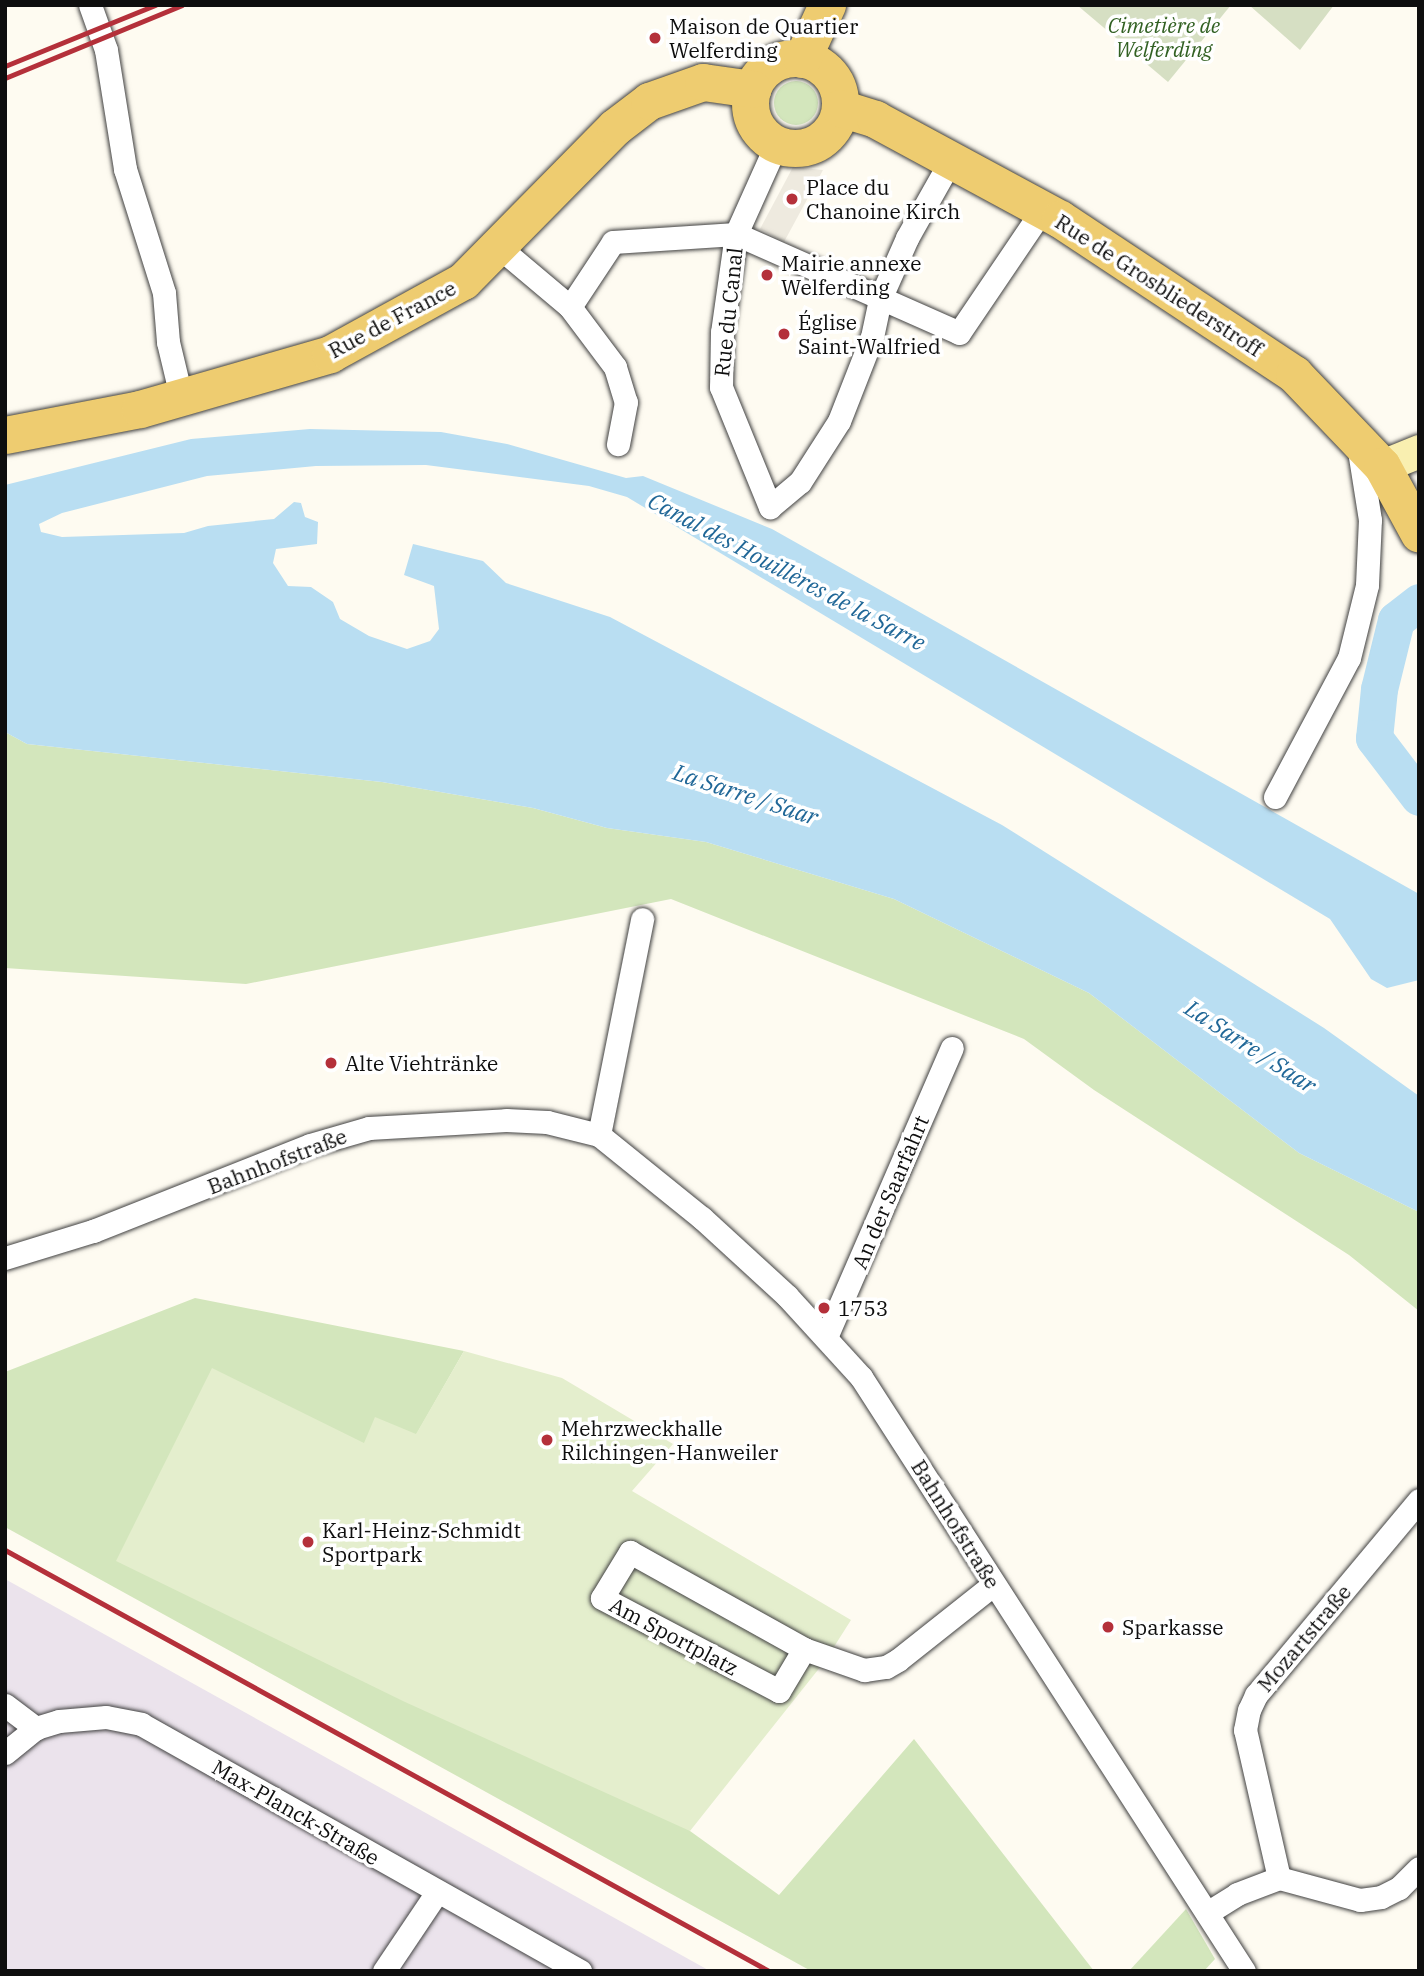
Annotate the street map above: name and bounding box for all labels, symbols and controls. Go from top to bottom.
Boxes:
park label: Cimetière de Welferding [1108,12,1220,62]
place label: Maison de Quartier Welferding [669,13,858,63]
marker: Maison de Quartier Welferding [647,30,663,46]
place label: Place du Chanoine Kirch [806,174,960,224]
marker: Place du Chanoine Kirch [784,191,800,207]
street label: Rue de Grosbliederstroff [1051,209,1267,361]
street label: Rue du Canal [709,246,747,378]
place label: Mairie annexe Welferding [781,250,921,300]
marker: Mairie annexe Welferding [759,267,775,283]
street label: Rue de France [324,275,460,363]
place label: Église Saint-Walfried [798,309,941,359]
marker: Église Saint-Walfried [776,326,792,342]
water label: Canal des Houillères de la Sarre [644,486,930,656]
water label: La Sarre / Saar [670,758,822,830]
water label: La Sarre / Saar [1180,993,1322,1099]
place label: Alte Viehtränke [345,1050,498,1076]
marker: Alte Viehtränke [323,1055,339,1071]
street label: An der Saarfahrt [846,1111,934,1273]
street label: Bahnhofstraße [204,1123,350,1199]
place label: 1753 [838,1295,888,1321]
marker: 1753 [816,1300,832,1316]
place label: Mehrzweckhalle Rilchingen-Hanweiler [561,1415,778,1465]
marker: Mehrzweckhalle Rilchingen-Hanweiler [539,1432,555,1448]
street label: Bahnhofstraße [906,1455,1006,1593]
place label: Karl-Heinz-Schmidt Sportpark [322,1517,521,1567]
marker: Karl-Heinz-Schmidt Sportpark [300,1534,316,1550]
street label: Mozartstraße [1252,1579,1356,1697]
street label: Am Sportplatz [605,1592,743,1680]
place label: Sparkasse [1122,1614,1223,1640]
marker: Sparkasse [1100,1619,1116,1635]
street label: Max-Planck-Straße [208,1754,384,1870]

